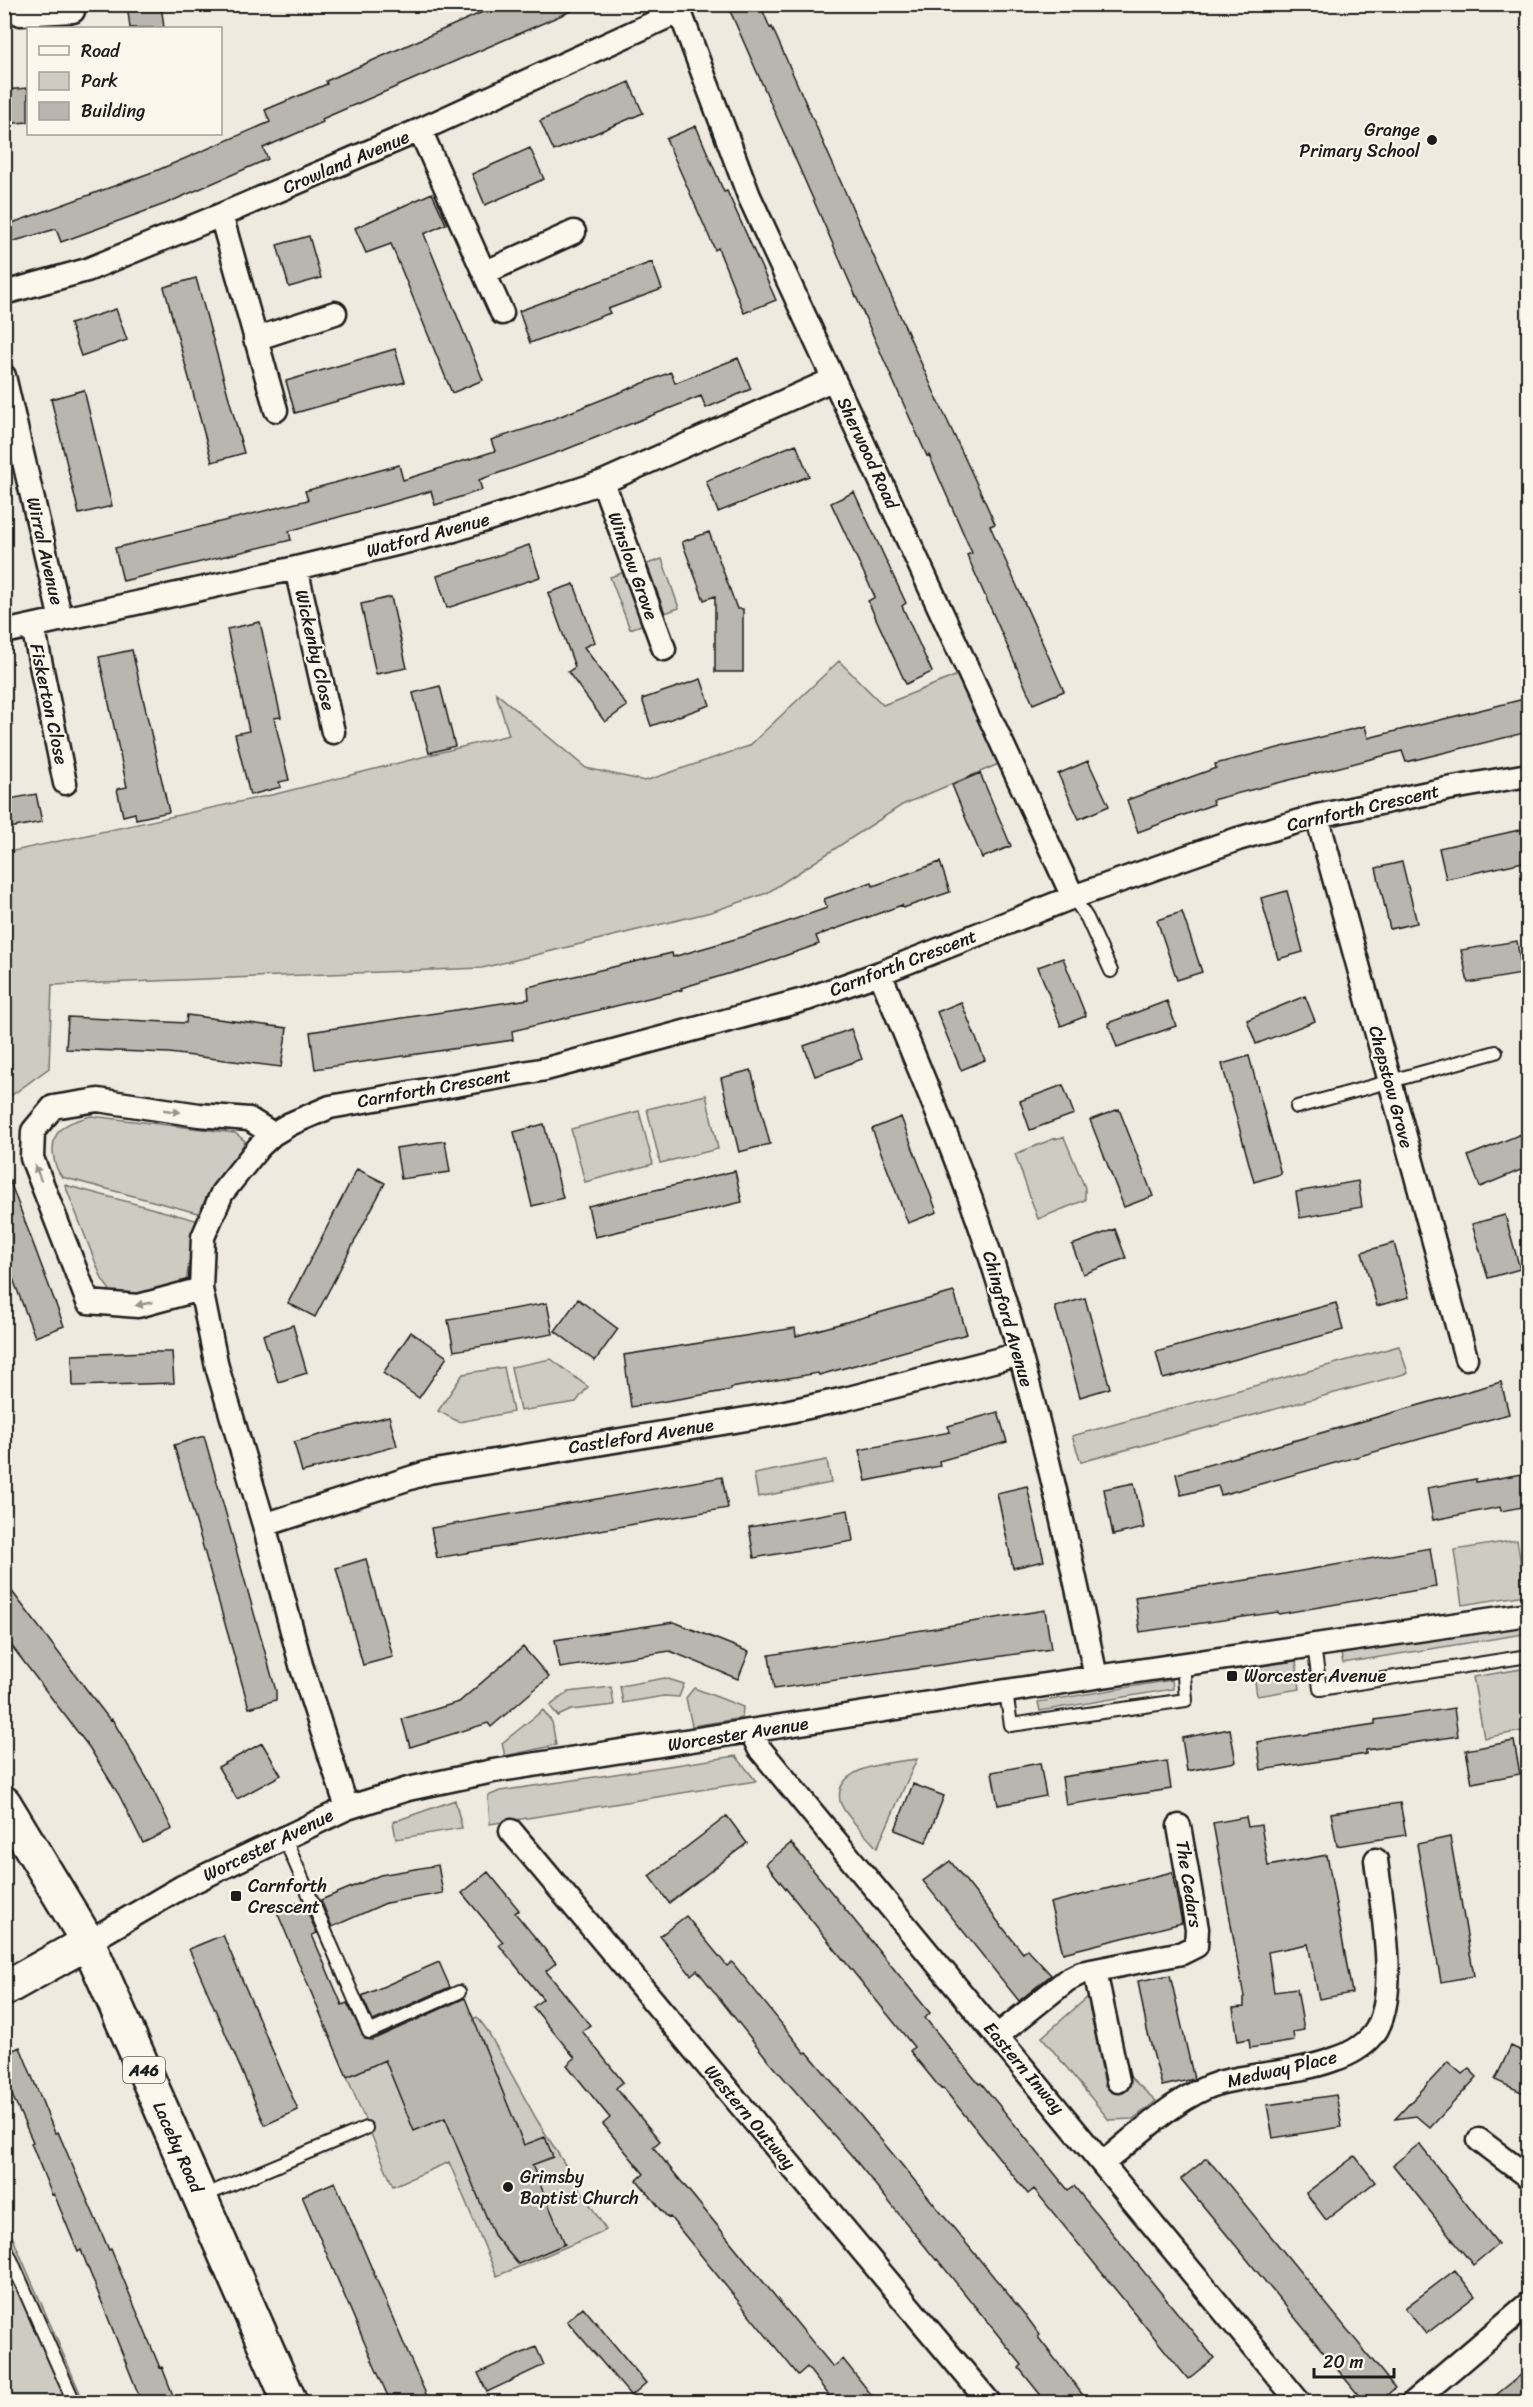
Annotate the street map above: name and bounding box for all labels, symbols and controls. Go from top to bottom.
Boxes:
legend [27,27,222,135]
text: Road [81,35,121,67]
text: Park [81,65,118,97]
text: Building [81,95,145,127]
place label: Grange Primary School [1299,114,1421,167]
street label: Crowland Avenue [277,121,415,203]
marker: Grange Primary School [1425,133,1439,147]
street label: Sherwood Road [828,392,909,516]
street label: Wirral Avenue [17,494,73,608]
street label: Watford Avenue [363,503,493,567]
street label: Winslow Grove [599,507,667,625]
street label: Wickenby Close [286,586,344,714]
street label: Fiskerton Close [21,640,77,768]
street label: Carnforth Crescent [1284,775,1443,841]
street label: Carnforth Crescent [825,920,981,1006]
street label: Chepstow Grove [1359,1022,1423,1152]
street label: Carnforth Crescent [355,1059,514,1117]
one-way arrow [163,1106,182,1115]
one-way arrow [33,1164,42,1182]
street label: Chingford Avenue [973,1247,1043,1391]
one-way arrow [134,1299,153,1308]
street label: Castleford Avenue [566,1409,716,1463]
place label: Worcester Avenue [1244,1660,1386,1692]
marker: Worcester Avenue [1225,1669,1239,1683]
street label: Worcester Avenue [665,1707,811,1761]
street label: Worcester Avenue [197,1799,339,1891]
street label: The Cedars [1166,1838,1212,1931]
place label: Carnforth Crescent [248,1870,327,1923]
marker: Carnforth Crescent [229,1889,243,1903]
street label: Eastern Inway [975,2014,1073,2122]
street label: Medway Place [1224,2041,1340,2097]
road number: A46 [123,2057,165,2083]
street label: Western Outway [696,2057,805,2178]
street label: Laceby Road [144,2096,213,2199]
place label: Grimsby Baptist Church [520,2161,639,2214]
marker: Grimsby Baptist Church [501,2180,515,2194]
scale bar [1314,2341,1394,2379]
text: 20 m [1323,2346,1363,2378]

